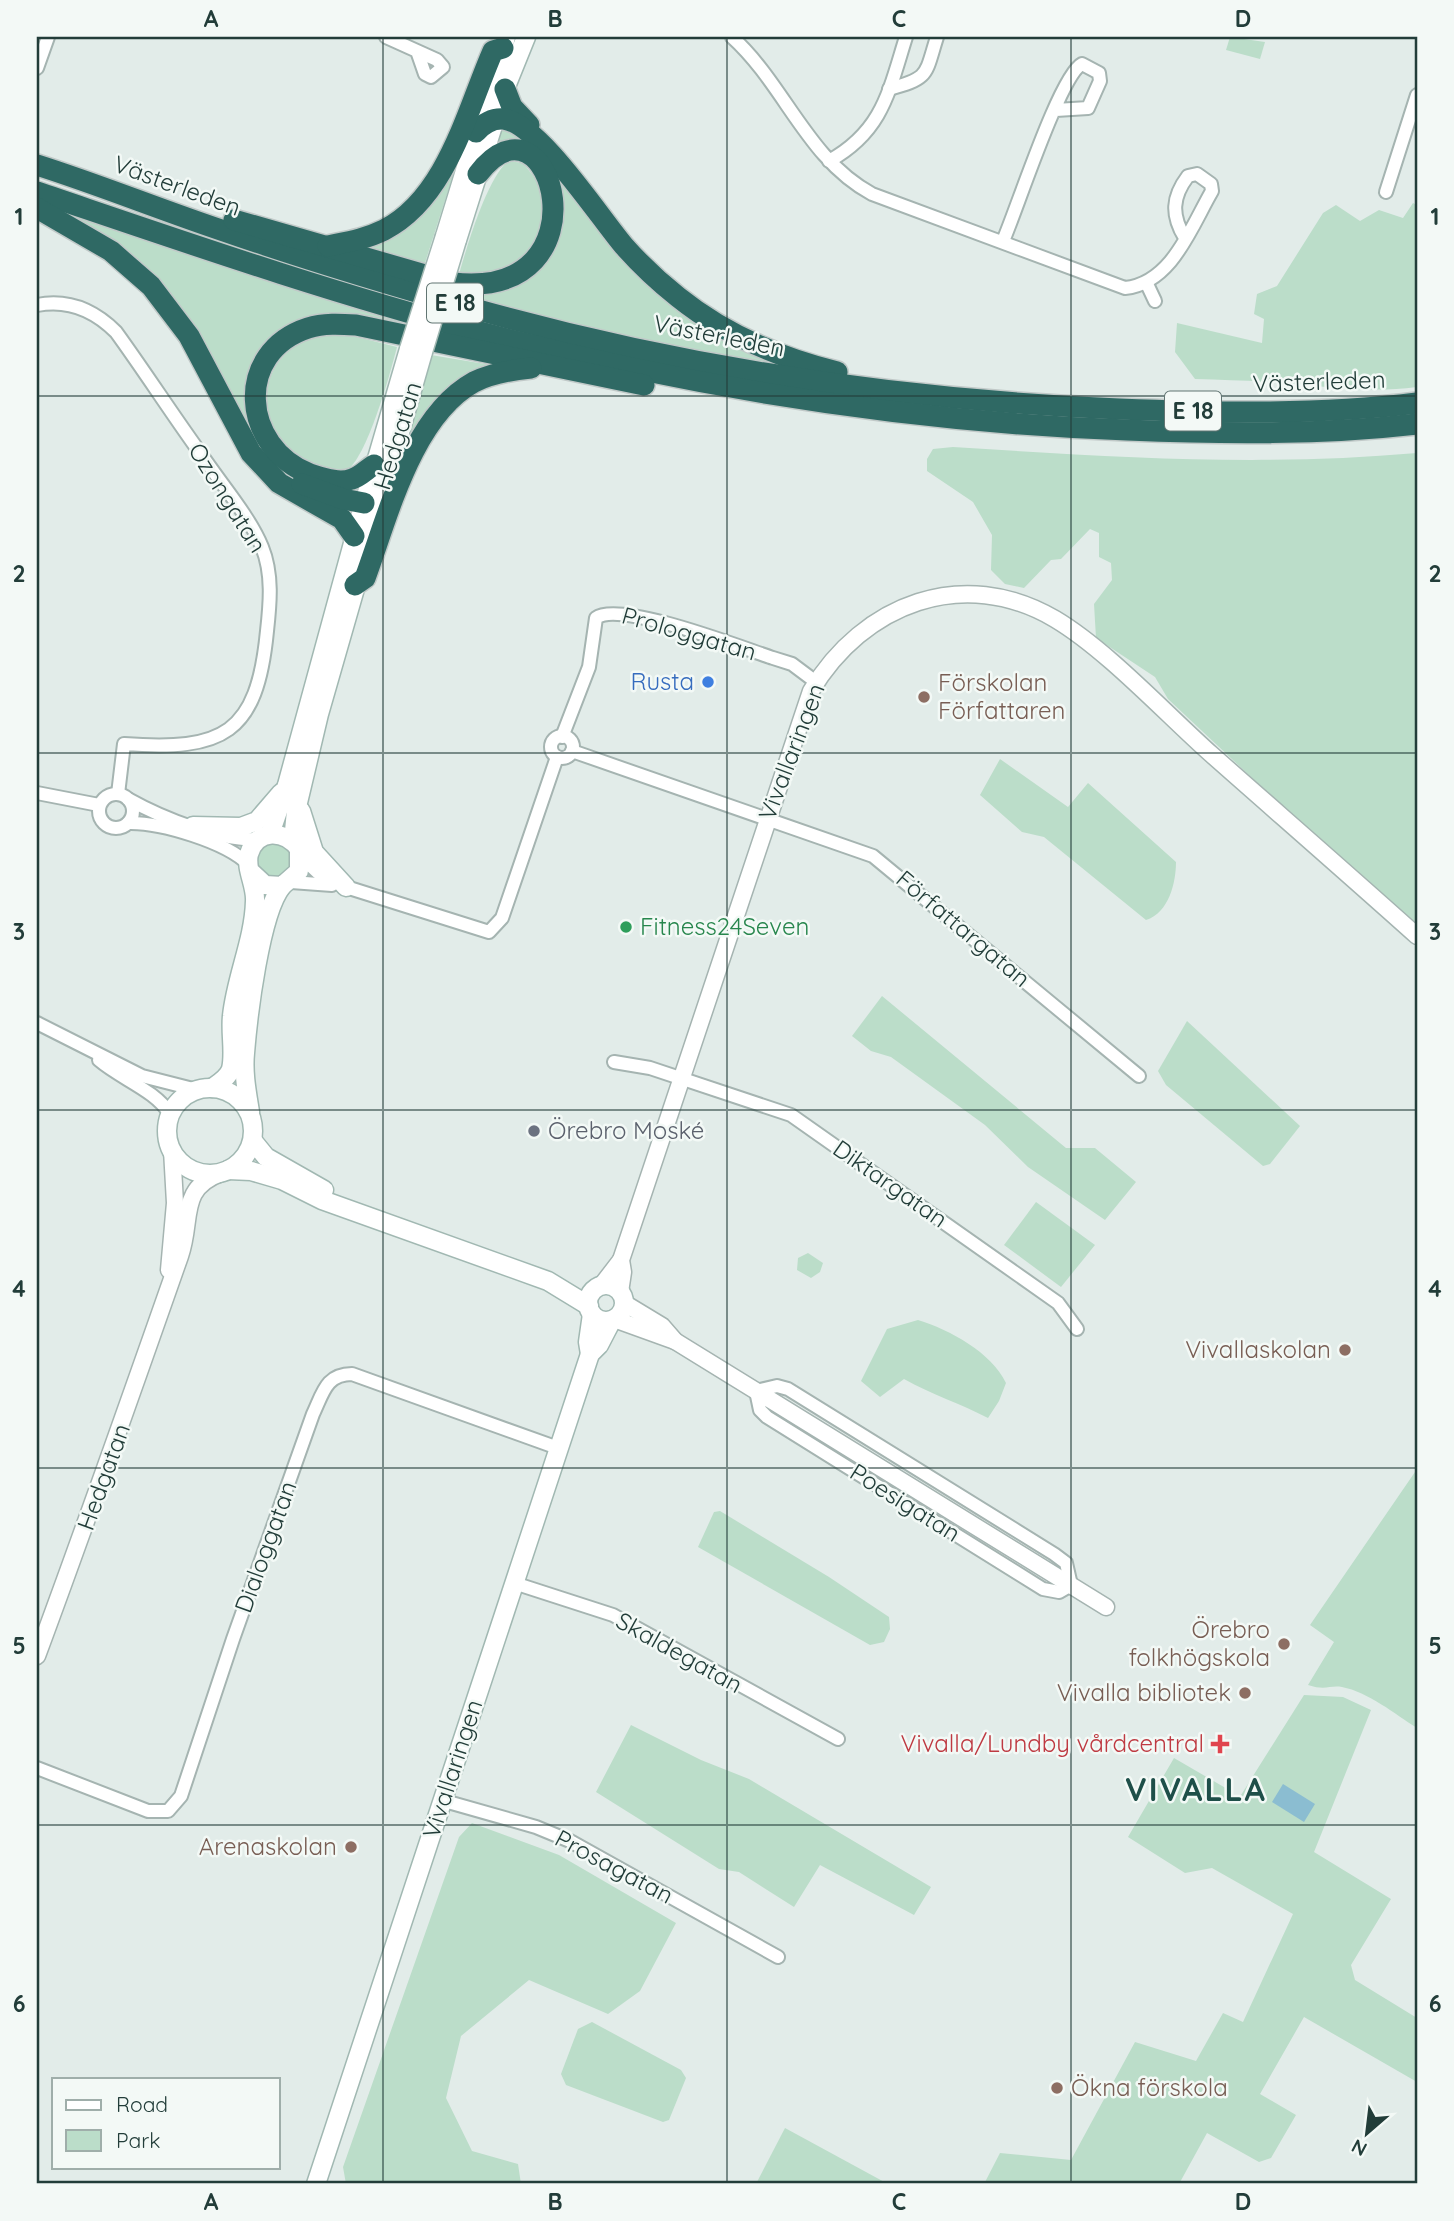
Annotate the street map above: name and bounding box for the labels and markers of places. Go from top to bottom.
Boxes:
place label: Rusta [631,666,694,696]
place label: Förskolan Författaren [938,667,1065,725]
marker: Rusta [700,674,716,690]
marker: Förskolan Författaren [916,689,932,705]
place label: Fitness24Seven [640,911,809,941]
marker: Fitness24Seven [618,919,634,935]
place label: Örebro Moské [548,1115,704,1145]
marker: Örebro Moské [526,1123,542,1139]
place label: Vivallaskolan [1185,1334,1331,1364]
marker: Vivallaskolan [1337,1342,1353,1358]
place label: Örebro folkhögskola [1129,1614,1270,1672]
marker: Örebro folkhögskola [1276,1636,1292,1652]
place label: Vivalla bibliotek [1057,1677,1231,1707]
marker: Vivalla bibliotek [1237,1685,1253,1701]
place label: Vivalla/Lundby vårdcentral [901,1728,1204,1758]
marker: Vivalla/Lundby vårdcentral [1210,1734,1230,1754]
place label: Arenaskolan [199,1831,337,1861]
marker: Arenaskolan [343,1839,359,1855]
place label: Ökna förskola [1071,2072,1228,2102]
marker: Ökna förskola [1049,2080,1065,2096]

